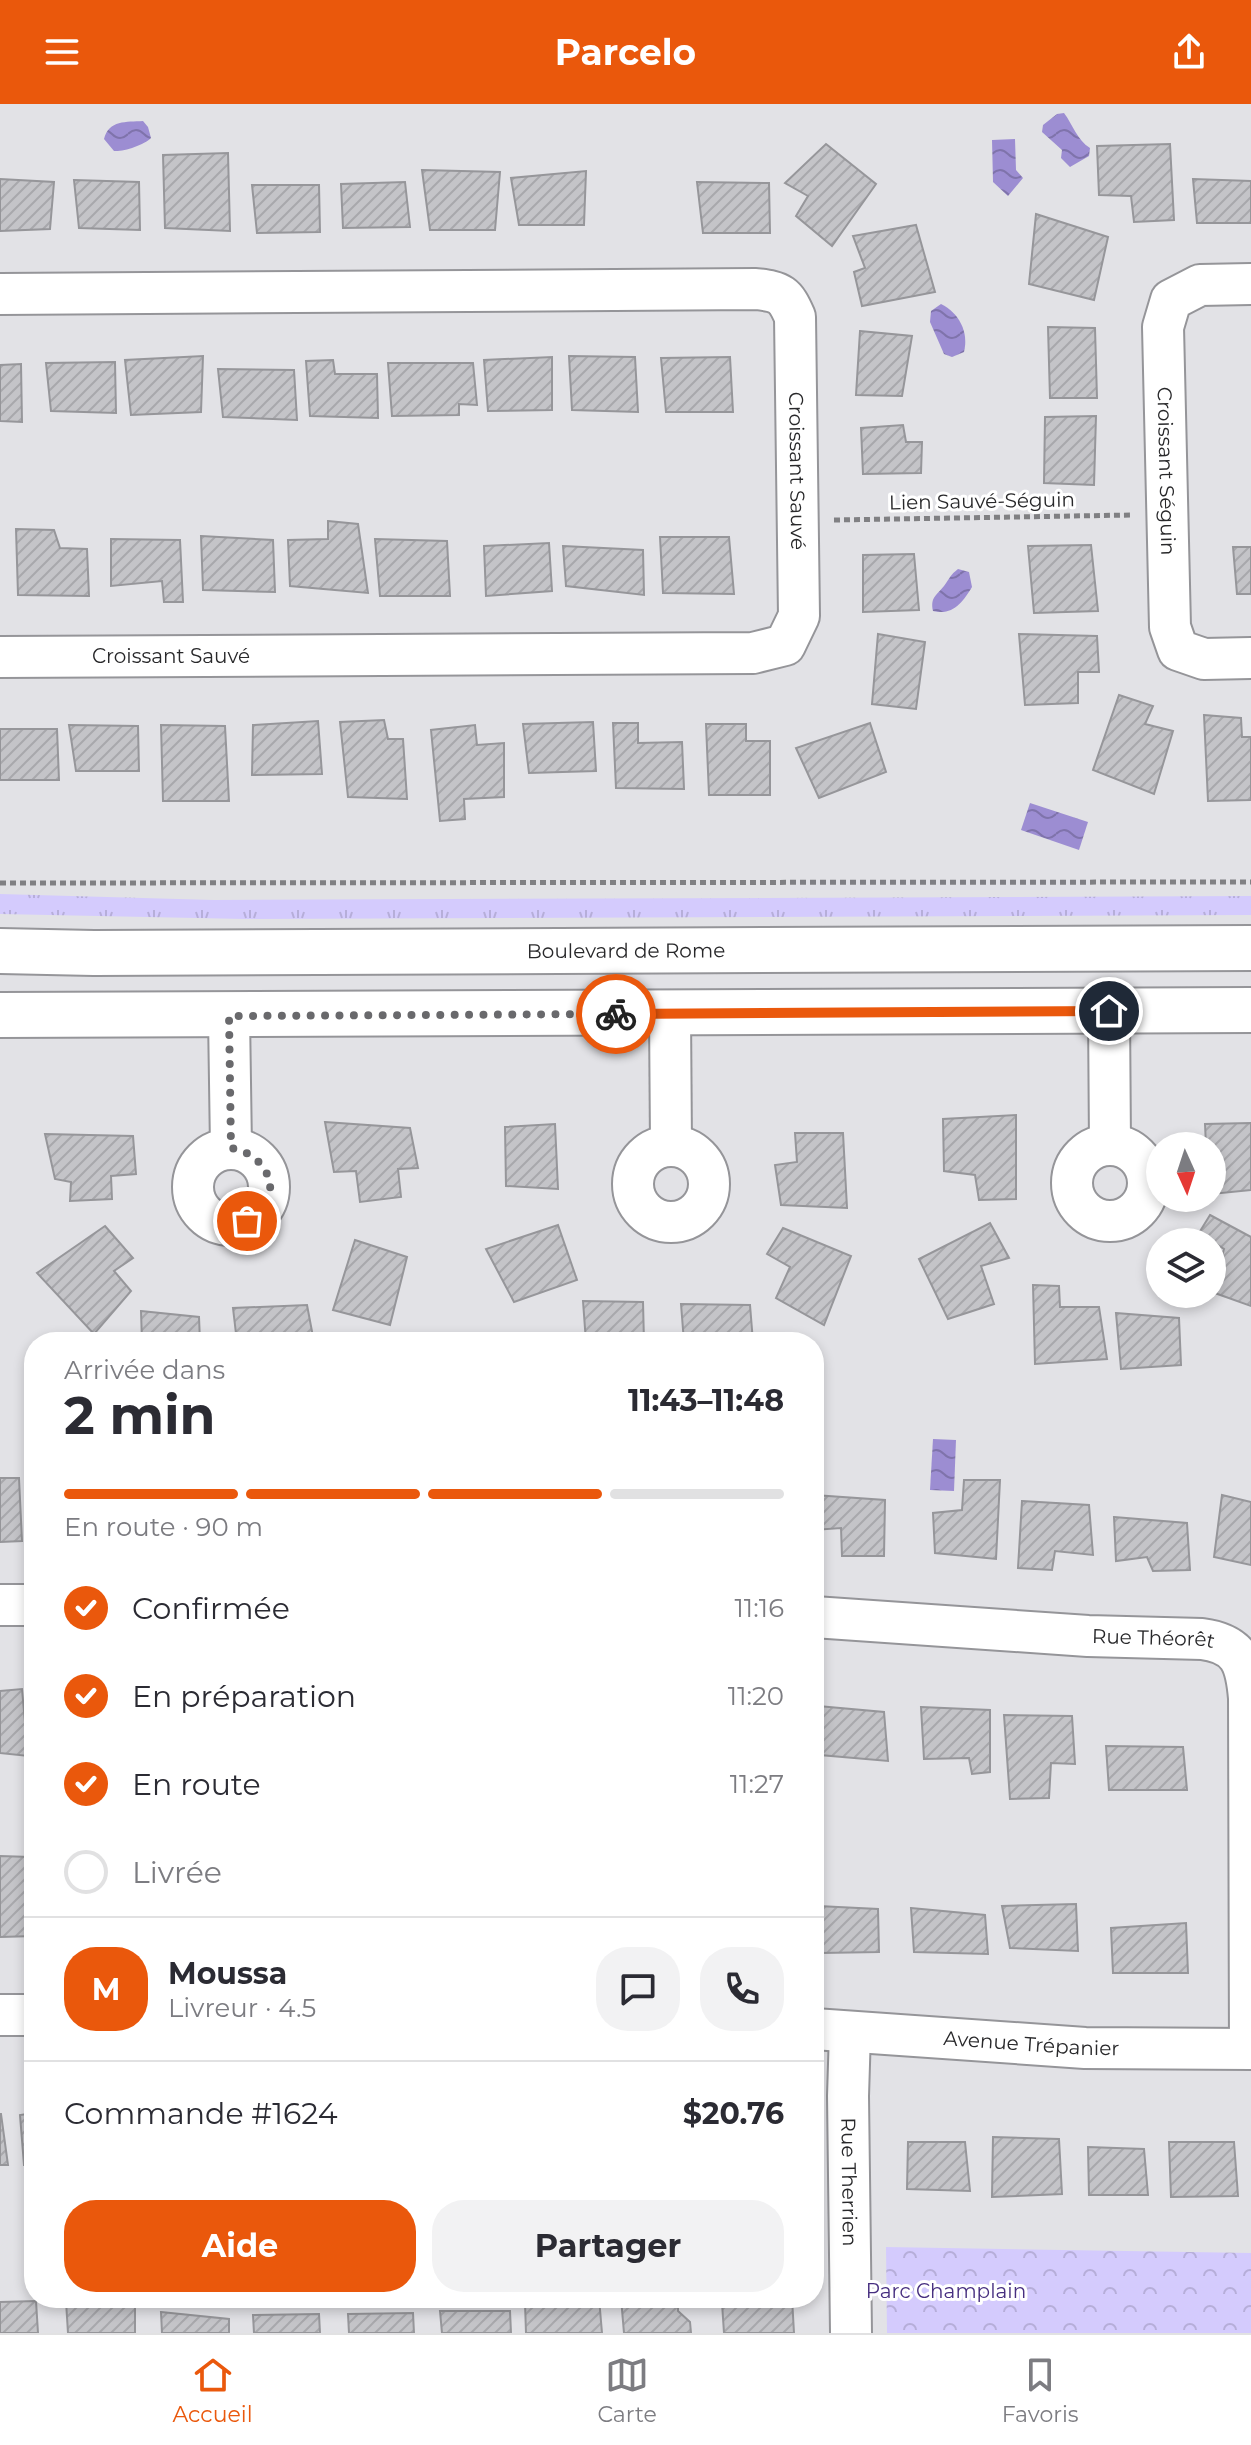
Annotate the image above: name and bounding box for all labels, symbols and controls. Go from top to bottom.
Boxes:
icon: menu [40,30,84,74]
text: Parcelo [555,30,696,74]
icon: share [1167,30,1211,74]
street label: Croissant Séguin [1152,387,1180,556]
street label: Croissant Sauvé [784,392,810,550]
street label: Lien Sauvé-Séguin [889,487,1075,515]
street label: Croissant Sauvé [92,644,250,668]
street label: Boulevard de Rome [527,938,725,963]
courier [576,974,656,1054]
pin [1075,977,1143,1045]
icon: home [1087,989,1131,1033]
icon: bike [594,992,638,1036]
north arrow [1146,1132,1226,1212]
map controls [1146,1132,1226,1308]
pin [213,1187,281,1255]
icon: bag [225,1199,269,1243]
button: layers [1146,1228,1226,1308]
text: Arrivée dans [64,1354,225,1386]
text: 11:43–11:48 [628,1382,784,1419]
text: 2 min [64,1384,216,1447]
text: En route · 90 m [64,1511,263,1543]
icon: check [64,1586,108,1630]
text: Confirmée [132,1590,290,1627]
text: 11:16 [734,1592,784,1624]
street label: Rue Théorêt [1092,1624,1217,1653]
icon: check [64,1674,108,1718]
text: En préparation [132,1678,356,1715]
text: 11:20 [728,1680,784,1712]
icon: check [64,1762,108,1806]
text: En route [132,1766,261,1803]
text: 11:27 [730,1768,784,1800]
text: Livrée [132,1854,222,1891]
button: chat [596,1947,680,2031]
button: phone [700,1947,784,2031]
text: Moussa [168,1955,287,1992]
text: M [92,1971,120,2008]
text: Livreur · 4.5 [168,1992,316,2024]
street label: Avenue Trépanier [943,2026,1120,2060]
text: Commande #1624 [64,2095,338,2132]
text: $20.76 [683,2095,784,2132]
street label: Rue Therrien [836,2117,862,2247]
button: Aide [64,2200,416,2292]
button: Partager [432,2200,784,2292]
park label: Parc Champlain [866,2279,1026,2303]
tab: Accueil [172,2353,253,2428]
tab: Carte [597,2353,657,2428]
tab: Favoris [1002,2353,1079,2428]

